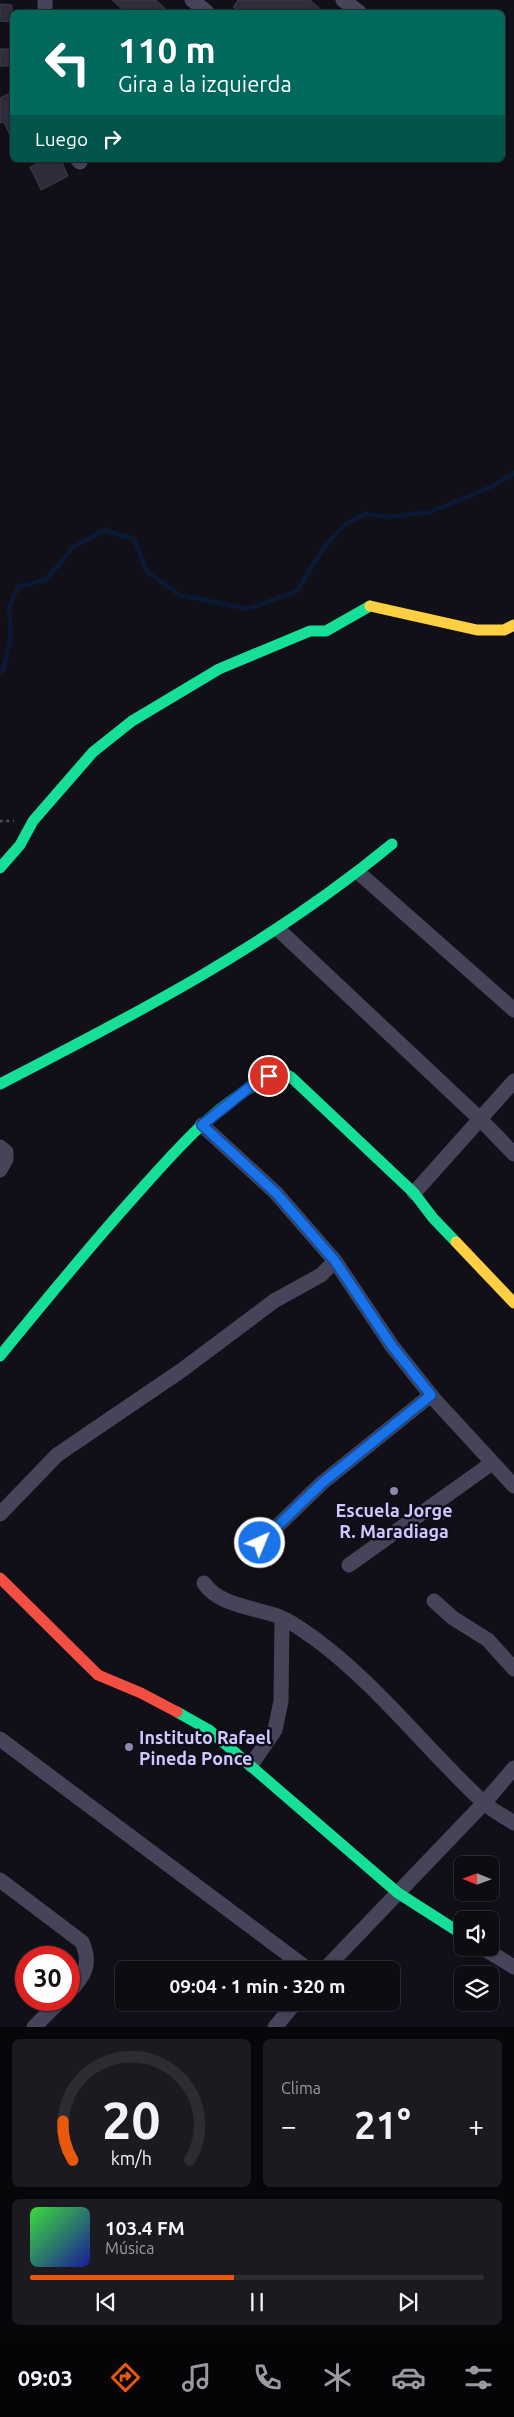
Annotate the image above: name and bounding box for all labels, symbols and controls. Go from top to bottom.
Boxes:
icon: left [35,30,100,95]
text: 110 m [118,30,216,70]
text: Gira a la izquierda [118,71,292,96]
icon: right [98,125,126,153]
text: Luego [35,128,88,150]
pin [248,1055,290,1097]
icon: arrive [255,1062,283,1090]
marker: Escuela Jorge R. Maradiaga [388,1485,400,1497]
place label: Escuela Jorge R. Maradiaga [335,1500,453,1541]
position arrow [233,1516,285,1568]
place label: Instituto Rafael Pineda Ponce [139,1727,272,1768]
marker: Instituto Rafael Pineda Ponce [123,1741,135,1753]
north arrow [454,1856,499,1901]
map controls [454,1856,499,2011]
button: sound [454,1911,499,1956]
speed limit sign: 30 [15,1946,80,2011]
button: layers [454,1966,499,2011]
text: 09:04 · 1 min · 320 m [170,1975,345,1997]
text: Clima [281,2079,321,2097]
text: 20 [102,2091,161,2149]
text: 21° [354,2104,411,2146]
text: − [281,2110,297,2141]
text: + [468,2110,484,2141]
text: km/h [111,2148,152,2168]
text: 103.4 FM [105,2217,185,2239]
text: Música [105,2239,155,2257]
icon: previous [92,2288,120,2316]
icon: pause [243,2288,271,2316]
icon: next [394,2288,422,2316]
icon: directions [108,2360,143,2395]
icon: music [179,2360,214,2395]
icon: phone [250,2360,285,2395]
icon: climate [320,2360,355,2395]
icon: car [391,2360,426,2395]
icon: filters [461,2360,496,2395]
text: 09:03 [18,2365,73,2390]

